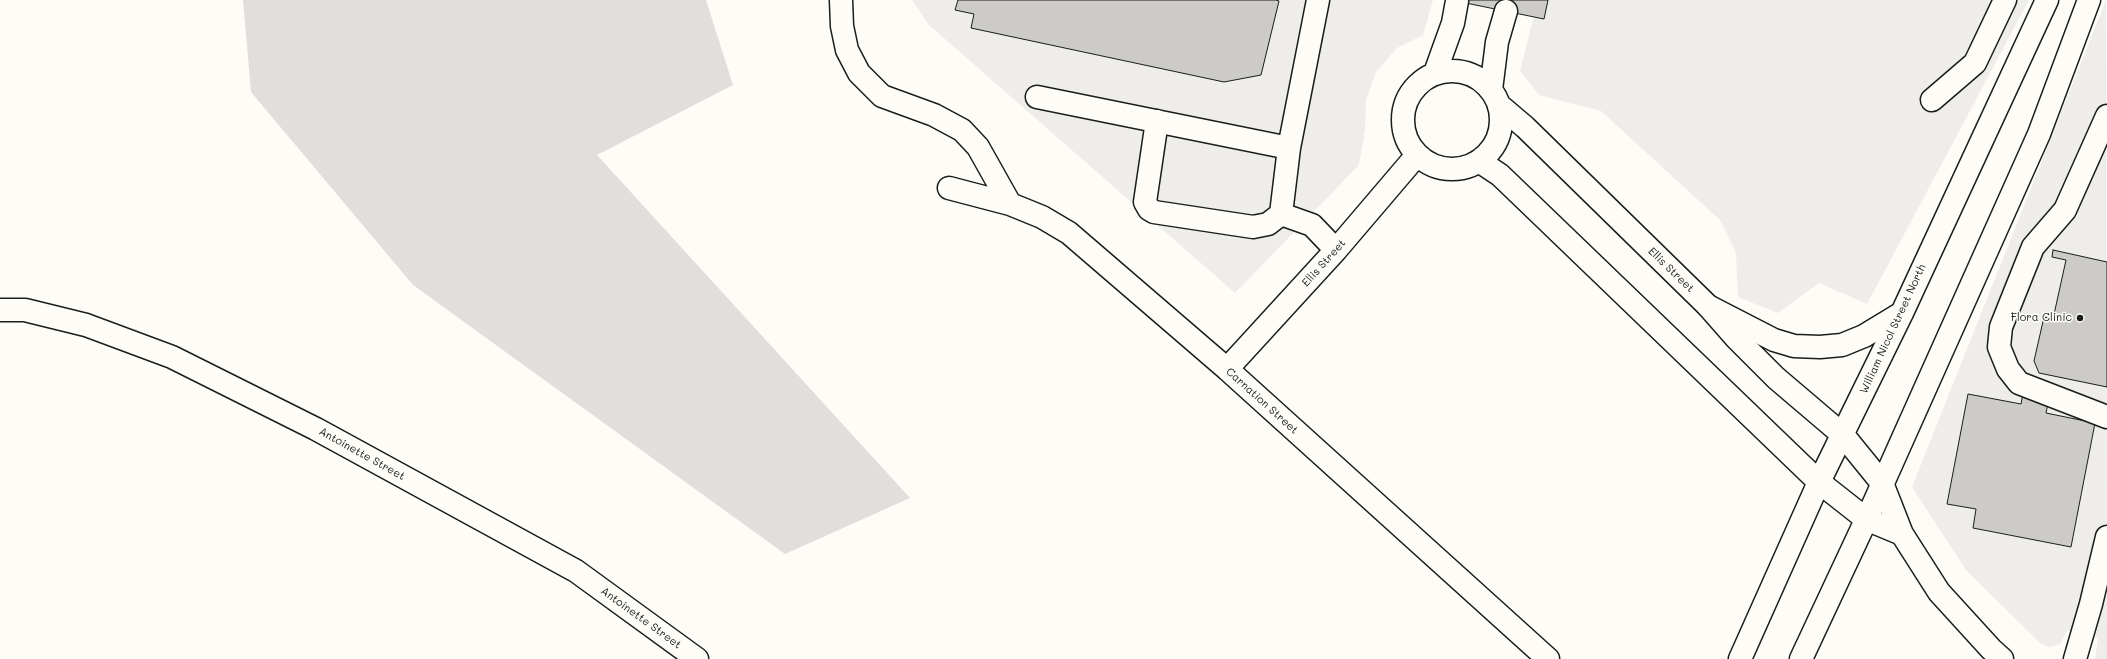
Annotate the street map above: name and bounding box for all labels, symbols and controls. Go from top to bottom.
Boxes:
street label: Ellis Street [1299,237,1349,289]
street label: Ellis Street [1645,245,1697,295]
street label: William Nicol Street North [1857,262,1929,396]
place label: Flora Clinic [2011,311,2072,325]
marker: Flora Clinic [2075,313,2085,323]
street label: Carnation Street [1223,365,1301,437]
street label: Antoinette Street [317,425,407,483]
street label: Antoinette Street [598,584,684,652]

